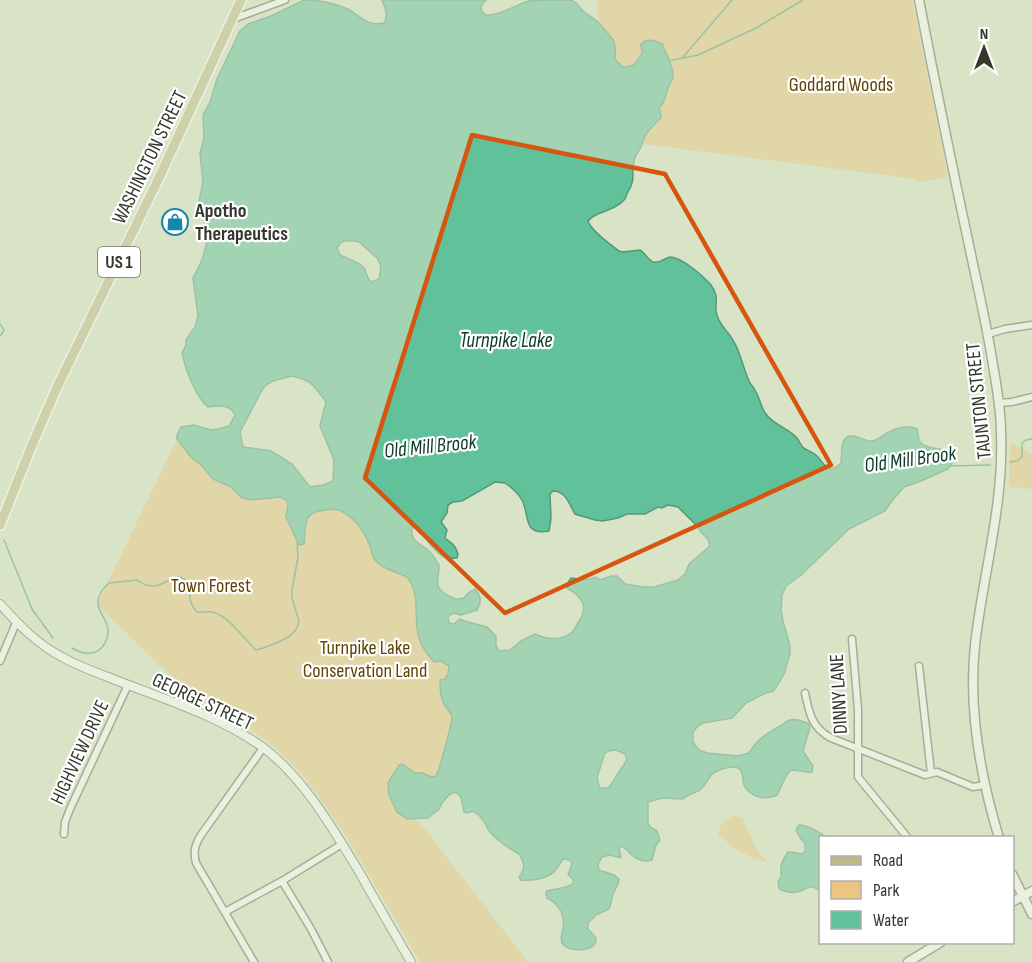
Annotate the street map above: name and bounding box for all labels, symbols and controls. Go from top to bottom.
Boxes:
north arrow [954,18,1014,78]
text: N [980,25,988,44]
park label: Goddard Woods [789,73,893,97]
street label: WASHINGTON STREET [107,87,193,228]
place label: Apotho Therapeutics [194,199,288,246]
shop icon: Apotho Therapeutics [160,207,190,237]
road number: US 1 [98,247,140,277]
water label: Turnpike Lake [459,328,553,353]
street label: TAUNTON STREET [961,341,997,460]
water label: Old Mill Brook [383,429,479,464]
water label: Old Mill Brook [863,441,959,478]
park label: Town Forest [171,574,251,598]
park label: Turnpike Lake Conservation Land [303,636,427,683]
street label: DINNY LANE [825,653,853,735]
street label: GEORGE STREET [148,668,257,736]
street label: HIGHVIEW DRIVE [45,696,114,808]
legend [819,836,1014,944]
text: Road [873,850,903,871]
text: Park [873,880,899,901]
text: Water [873,910,909,931]

